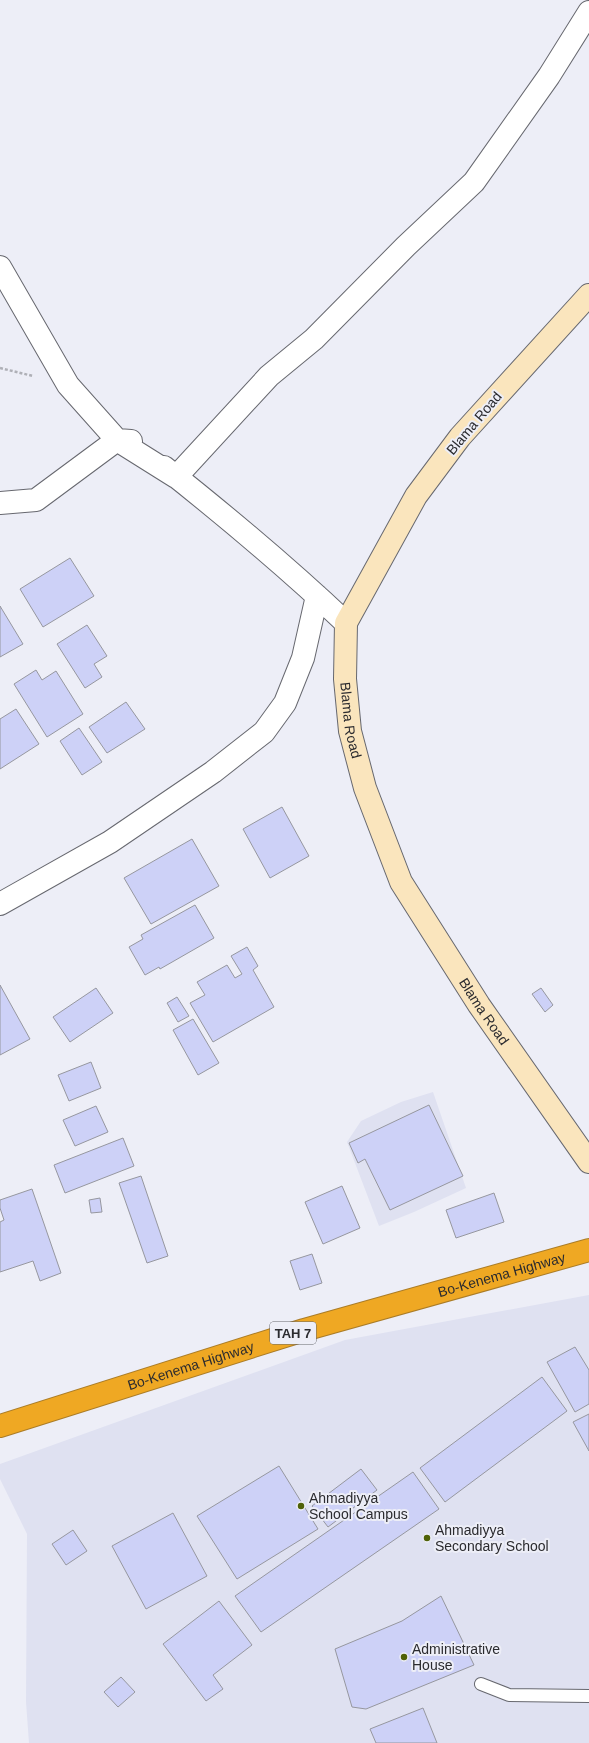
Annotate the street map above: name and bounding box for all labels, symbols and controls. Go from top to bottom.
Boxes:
street label: Blama Road [443,388,505,458]
street label: Blama Road [337,681,365,760]
street label: Blama Road [456,975,512,1048]
street label: Bo-Kenema Highway [436,1249,567,1300]
road number: TAH 7 [270,1322,316,1344]
street label: Bo-Kenema Highway [126,1338,256,1393]
place label: Ahmadiyya School Campus [309,1490,408,1522]
marker: Ahmadiyya School Campus [296,1501,306,1511]
place label: Ahmadiyya Secondary School [435,1522,549,1554]
marker: Ahmadiyya Secondary School [422,1533,432,1543]
place label: Administrative House [412,1641,500,1673]
marker: Administrative House [399,1652,409,1662]

